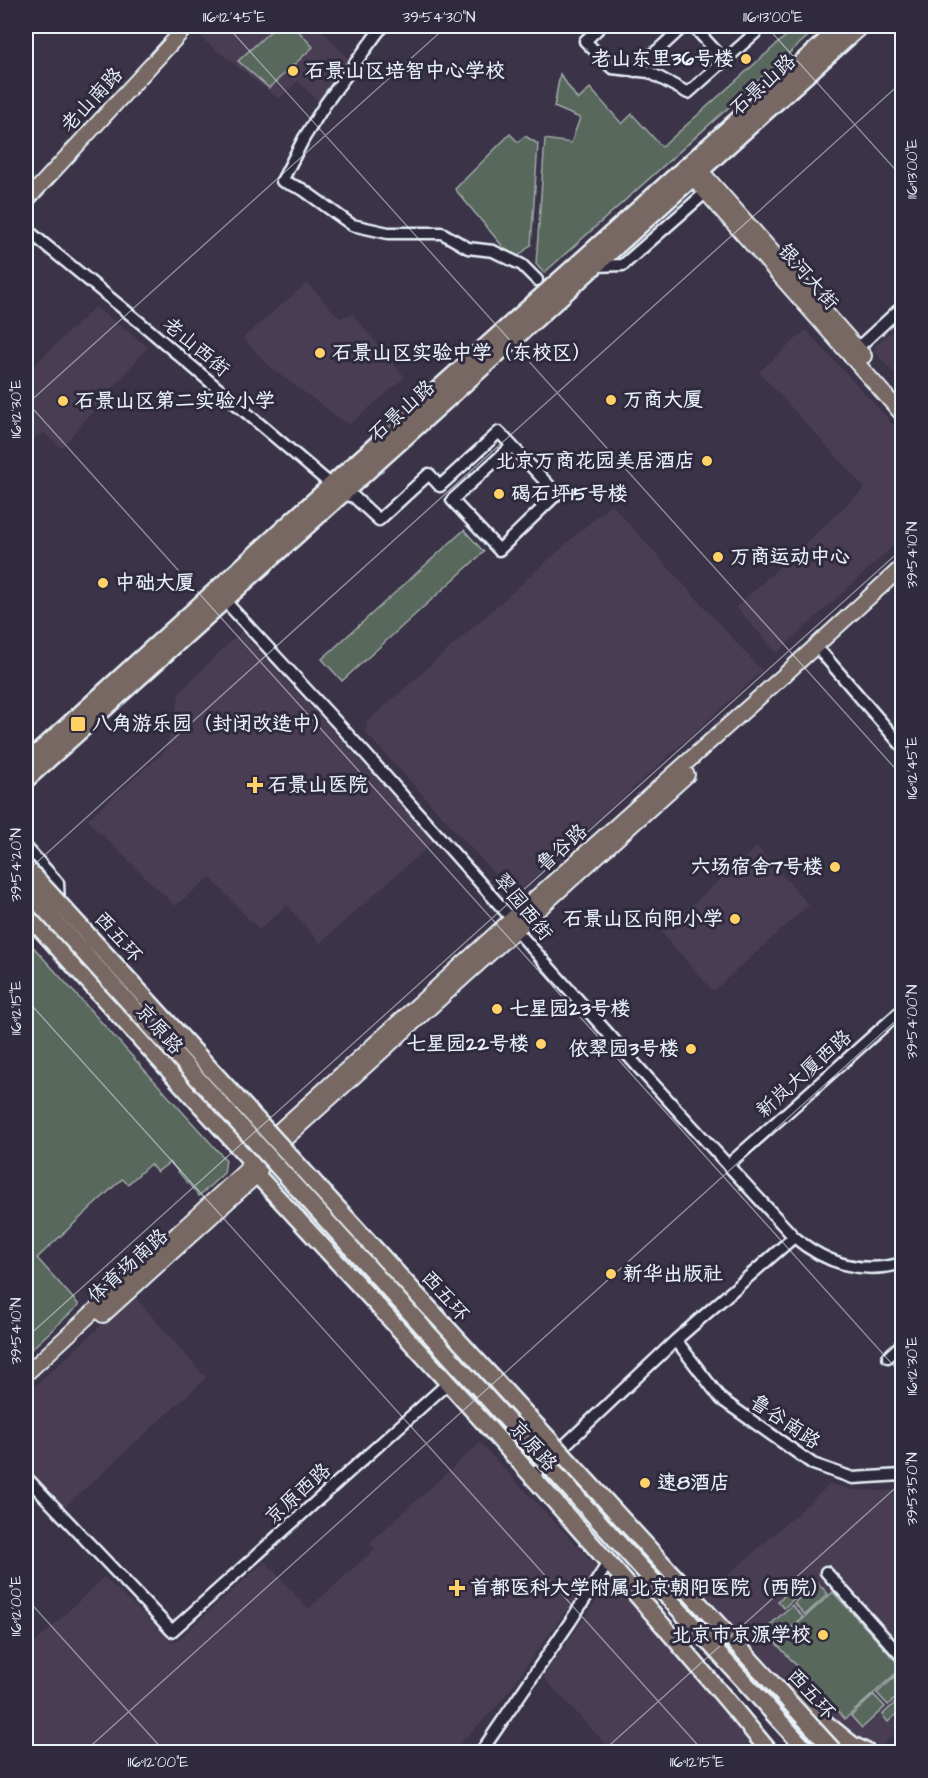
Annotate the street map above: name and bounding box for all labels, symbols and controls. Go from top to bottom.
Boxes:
text: 116°12'45"E [203,7,265,28]
text: 39°54'30"N [403,7,475,28]
text: 116°13'00"E [743,7,803,28]
place label: 老山东里36号楼 [591,45,734,73]
street label: 石景山路 [724,47,803,122]
marker: 老山东里36号楼 [739,52,753,66]
place label: 石景山区培智中心学校 [305,57,505,85]
street label: 老山南路 [54,60,130,139]
marker: 石景山区培智中心学校 [286,64,300,78]
text: 116°13'00"E [902,139,923,199]
street label: 银河大街 [771,238,845,316]
street label: 老山西街 [156,311,236,383]
place label: 石景山区实验中学（东校区） [332,339,592,367]
marker: 石景山区实验中学（东校区） [313,346,327,360]
street label: 石景山路 [363,373,442,448]
text: 116°12'30"E [6,379,27,439]
place label: 万商大厦 [623,386,703,414]
place label: 石景山区第二实验小学 [75,387,275,415]
marker: 万商大厦 [604,393,618,407]
marker: 石景山区第二实验小学 [56,394,70,408]
place label: 北京万商花园美居酒店 [495,447,695,475]
marker: 北京万商花园美居酒店 [700,454,714,468]
place label: 碣石坪15号楼 [511,480,628,508]
marker: 碣石坪15号楼 [492,487,506,501]
text: 39°54'10"N [902,521,923,589]
place label: 万商运动中心 [730,543,850,571]
marker: 万商运动中心 [711,550,725,564]
place label: 中础大厦 [115,569,195,597]
marker: 中础大厦 [96,576,110,590]
place label: 八角游乐园（封闭改造中） [92,710,332,738]
marker: 八角游乐园（封闭改造中） [69,715,87,733]
text: 116°12'45"E [902,737,923,799]
place label: 石景山医院 [268,771,368,799]
marker: 石景山医院 [246,776,264,794]
street label: 鲁谷路 [530,817,594,878]
text: 39°54'20"N [6,828,27,902]
place label: 六场宿舍7号楼 [691,853,823,881]
marker: 六场宿舍7号楼 [828,860,842,874]
street label: 翠园西街 [487,867,559,947]
street label: 西五环 [88,905,148,969]
place label: 石景山区向阳小学 [563,905,723,933]
marker: 石景山区向阳小学 [728,912,742,926]
text: 116°12'15"E [6,981,27,1035]
text: 39°54'00"N [902,985,923,1059]
place label: 七星园23号楼 [509,995,631,1023]
street label: 京原路 [129,997,190,1061]
marker: 七星园23号楼 [490,1002,504,1016]
street label: 新岚大厦西路 [750,1023,859,1125]
place label: 七星园22号楼 [406,1030,529,1058]
place label: 依翠园3号楼 [569,1035,679,1063]
marker: 七星园22号楼 [534,1037,548,1051]
marker: 依翠园3号楼 [684,1042,698,1056]
street label: 体育场南路 [81,1221,175,1310]
place label: 新华出版社 [623,1260,723,1288]
street label: 西五环 [415,1264,475,1328]
marker: 新华出版社 [604,1267,618,1281]
text: 39°54'10"N [6,1297,27,1365]
text: 116°12'30"E [902,1336,923,1396]
street label: 鲁谷南路 [744,1388,827,1457]
street label: 京原路 [503,1414,564,1478]
text: 39°53'50"N [902,1452,923,1526]
street label: 京原西路 [259,1456,338,1531]
place label: 速8酒店 [657,1469,730,1497]
marker: 速8酒店 [638,1476,652,1490]
place label: 首都医科大学附属北京朝阳医院（西院） [470,1574,830,1602]
text: 116°12'00"E [6,1575,27,1636]
marker: 首都医科大学附属北京朝阳医院（西院） [448,1579,466,1597]
place label: 北京市京源学校 [671,1621,811,1649]
marker: 北京市京源学校 [816,1628,830,1642]
street label: 西五环 [781,1662,841,1726]
text: 116°12'00"E [128,1752,189,1773]
text: 116°12'15"E [670,1752,724,1773]

